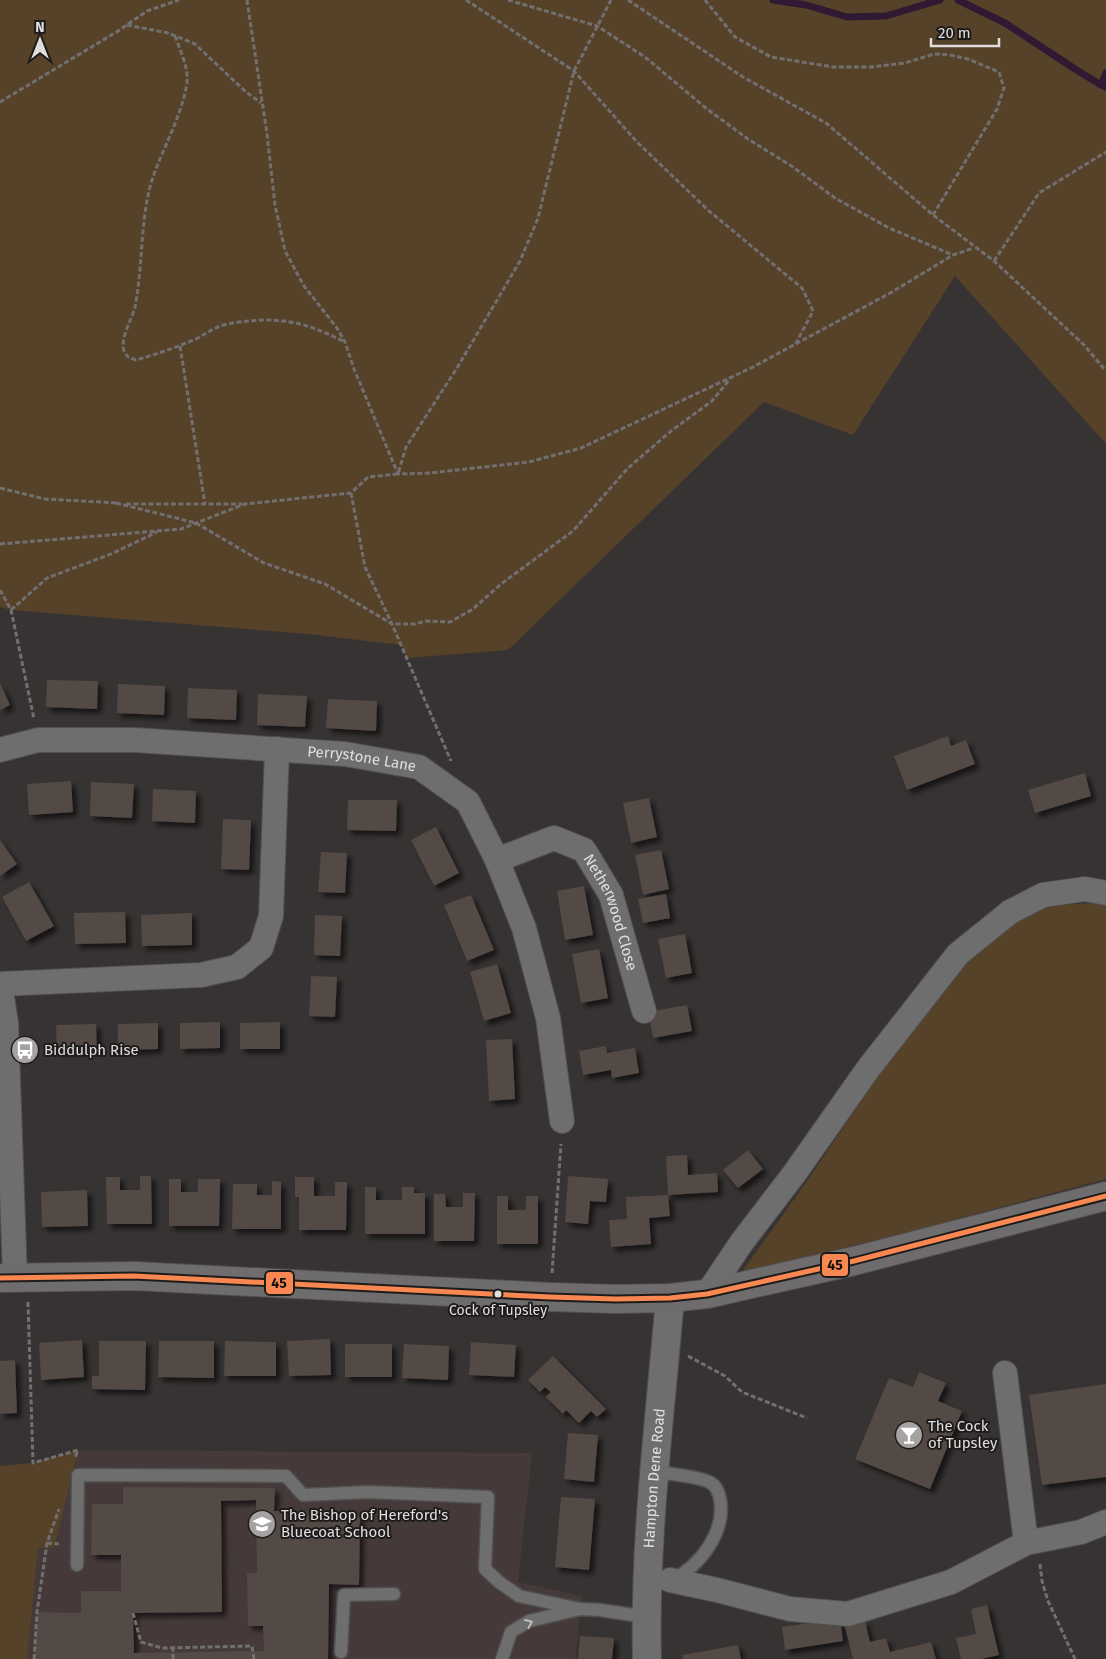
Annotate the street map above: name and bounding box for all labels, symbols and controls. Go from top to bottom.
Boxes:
north arrow [15,15,65,65]
scale bar [931,15,998,47]
text: N [35,19,45,36]
text: 20 m [938,24,971,42]
street label: Perrystone Lane [307,743,418,775]
street label: Netherwood Close [580,851,641,973]
bus stop icon: Biddulph Rise [10,1035,40,1065]
place label: Biddulph Rise [44,1041,139,1059]
line badge: 45 [821,1253,849,1277]
text: 45 [827,1257,843,1274]
line badge: 45 [265,1271,294,1295]
text: 45 [271,1275,287,1292]
marker: Cock of Tupsley [493,1289,503,1299]
place label: Cock of Tupsley [449,1302,547,1319]
street label: Hampton Dene Road [640,1407,669,1549]
place label: The Cock of Tupsley [928,1417,998,1452]
bar icon: The Cock of Tupsley [894,1420,924,1450]
place label: The Bishop of Hereford's Bluecoat School [281,1506,448,1541]
school or university icon: The Bishop of Hereford's Bluecoat School [247,1509,277,1539]
one-way arrow [524,1618,533,1629]

